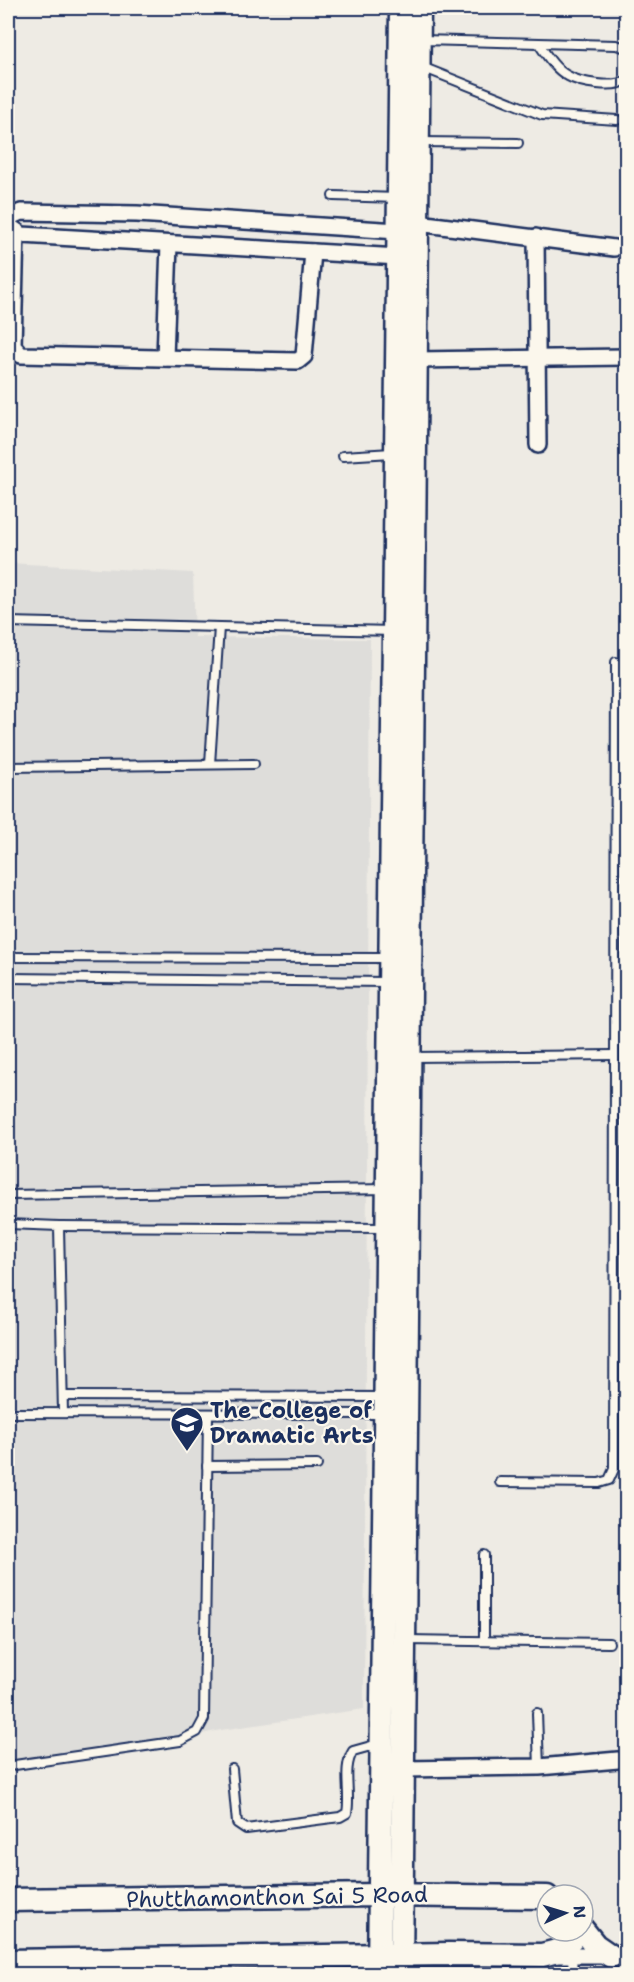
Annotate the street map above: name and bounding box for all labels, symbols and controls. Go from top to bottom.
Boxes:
place label: The College of Dramatic Arts [210,1396,374,1450]
school or university icon: The College of Dramatic Arts [169,1405,205,1452]
street label: Phutthamonthon Sai 5 Road [126,1880,428,1914]
north arrow [535,1883,595,1943]
text: N [569,1905,590,1919]

